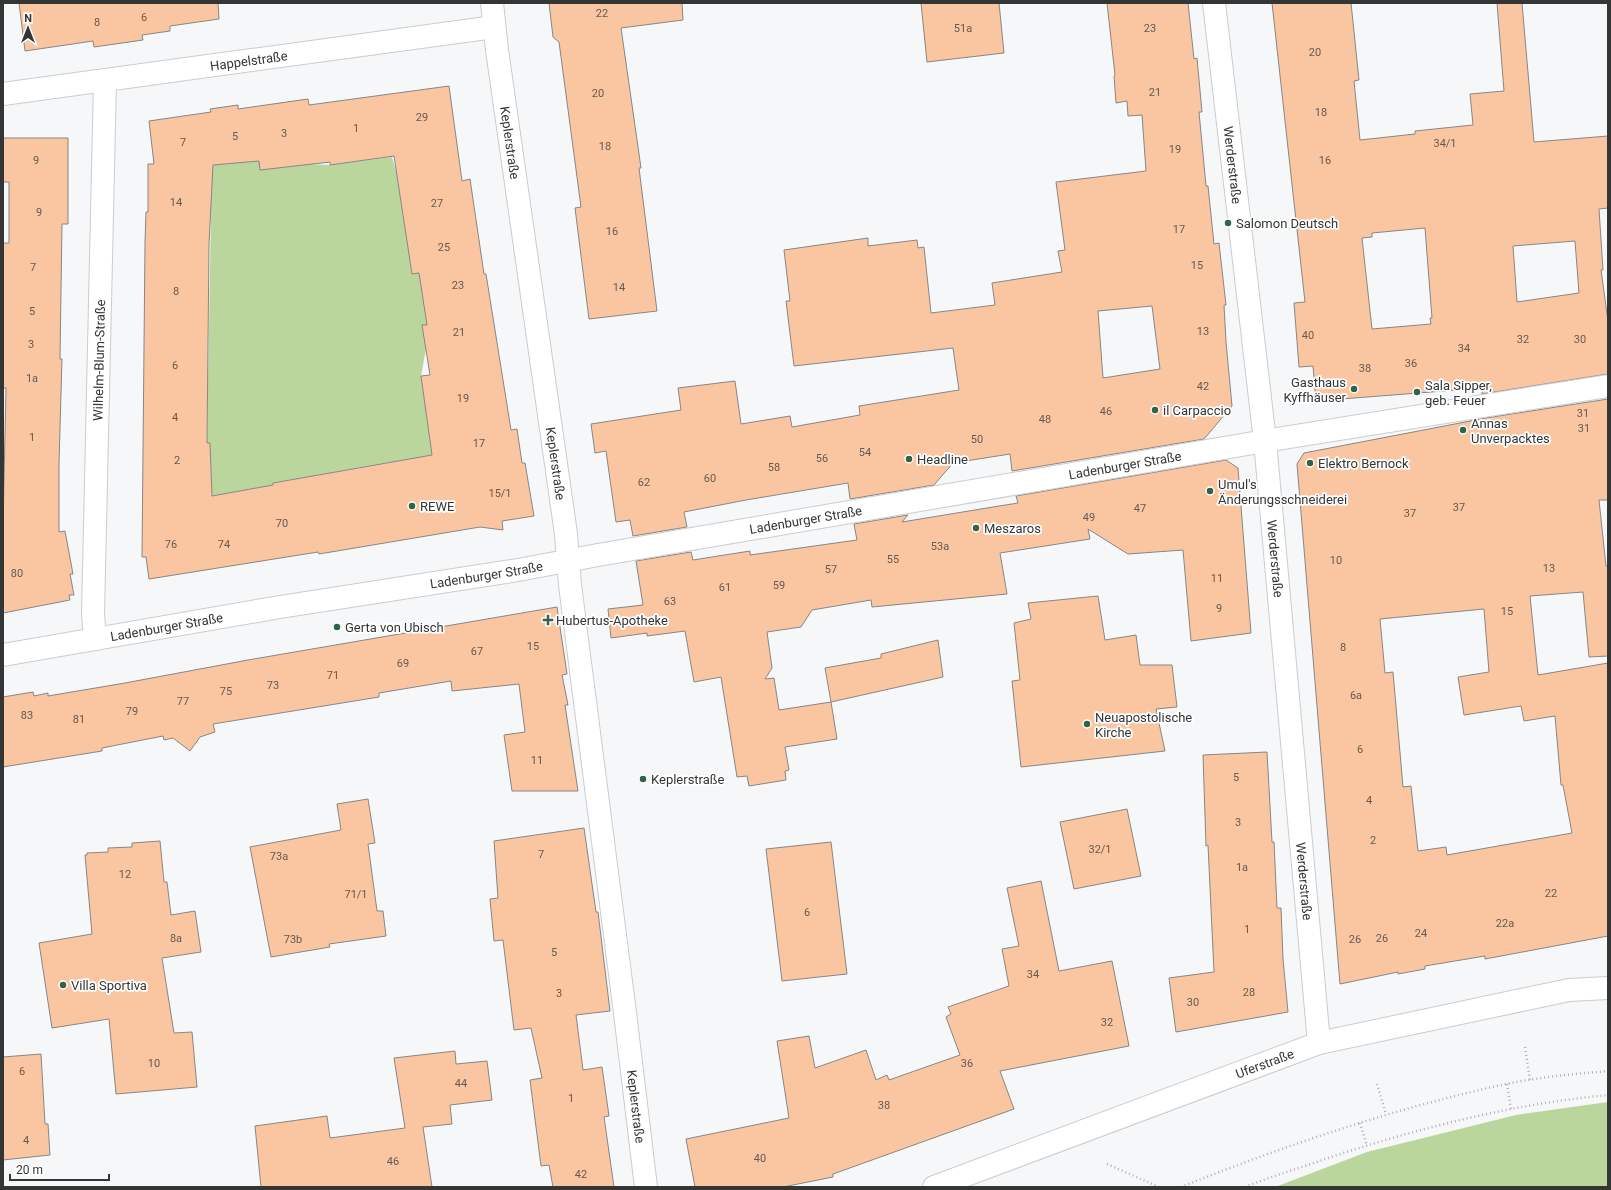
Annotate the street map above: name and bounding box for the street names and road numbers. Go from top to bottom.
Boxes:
street label: Happelstraße [209,48,289,74]
street label: Keplerstraße [497,105,522,180]
street label: Werderstraße [1220,125,1244,205]
street label: Wilhelm-Blum-Straße [90,299,108,421]
street label: Keplerstraße [543,426,568,501]
street label: Ladenburger Straße [1068,448,1183,482]
street label: Ladenburger Straße [748,503,863,537]
street label: Werderstraße [1264,519,1286,598]
street label: Ladenburger Straße [429,558,544,592]
street label: Ladenburger Straße [109,610,224,644]
street label: Werderstraße [1293,842,1315,921]
street label: Uferstraße [1234,1046,1296,1082]
street label: Keplerstraße [624,1069,648,1144]

